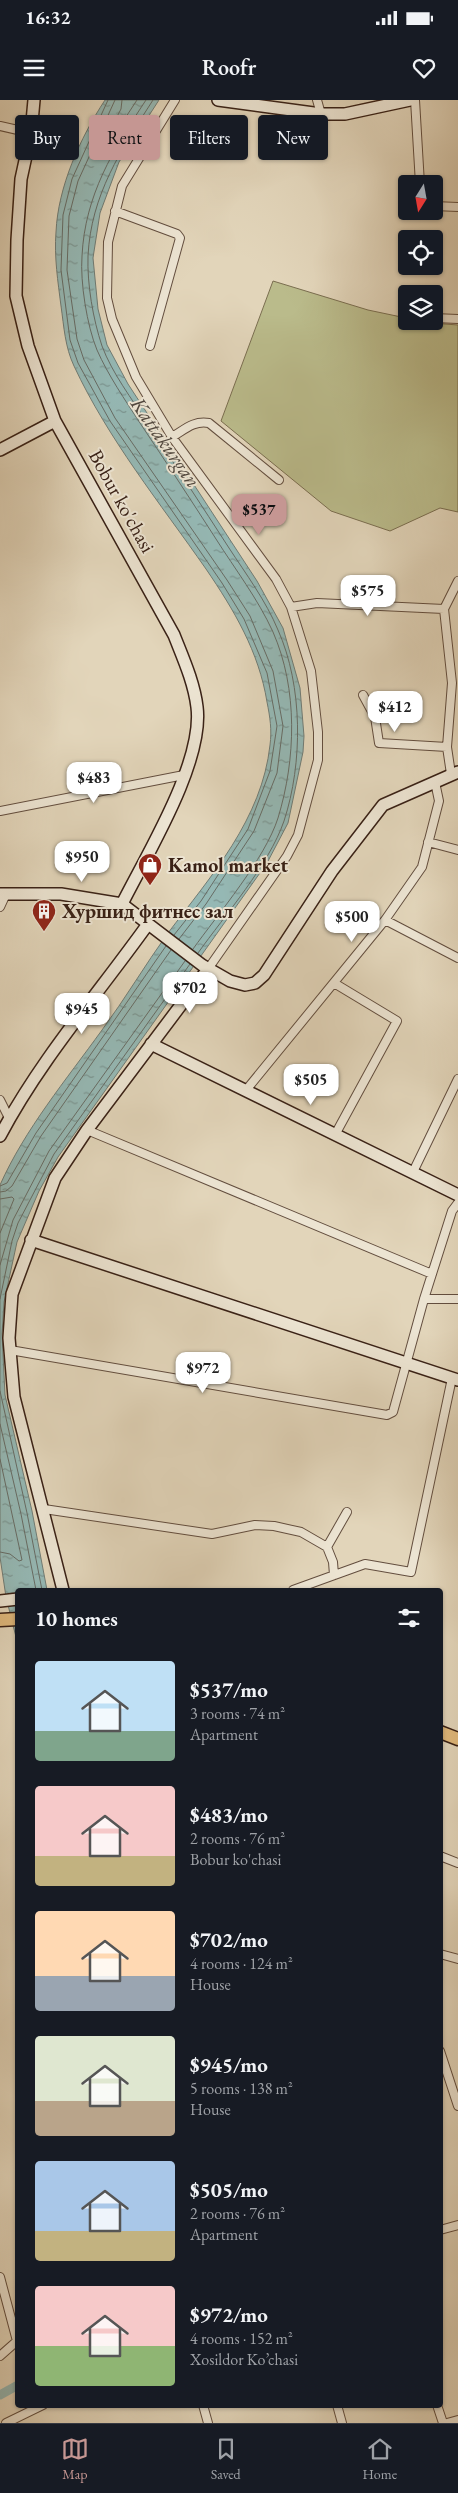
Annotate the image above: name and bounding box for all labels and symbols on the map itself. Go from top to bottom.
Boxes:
north arrow [398,175,442,220]
water label: Kattakurgan [124,391,207,492]
street label: Bobur ko'chasi [83,445,161,557]
pin: $537 [229,494,289,536]
pin: $575 [338,574,398,617]
pin: $412 [365,690,425,733]
pin: $483 [64,762,124,804]
pin: $950 [52,840,112,883]
shop icon: Kamol market [137,852,163,886]
place label: Kamol market [168,852,288,878]
building icon: Хуршид фитнес зал [31,898,57,932]
place label: Хуршид фитнес зал [61,898,233,924]
pin: $500 [322,900,382,943]
pin: $702 [160,972,220,1014]
pin: $945 [52,992,112,1035]
pin: $505 [281,1064,341,1106]
pin: $972 [173,1352,233,1394]

